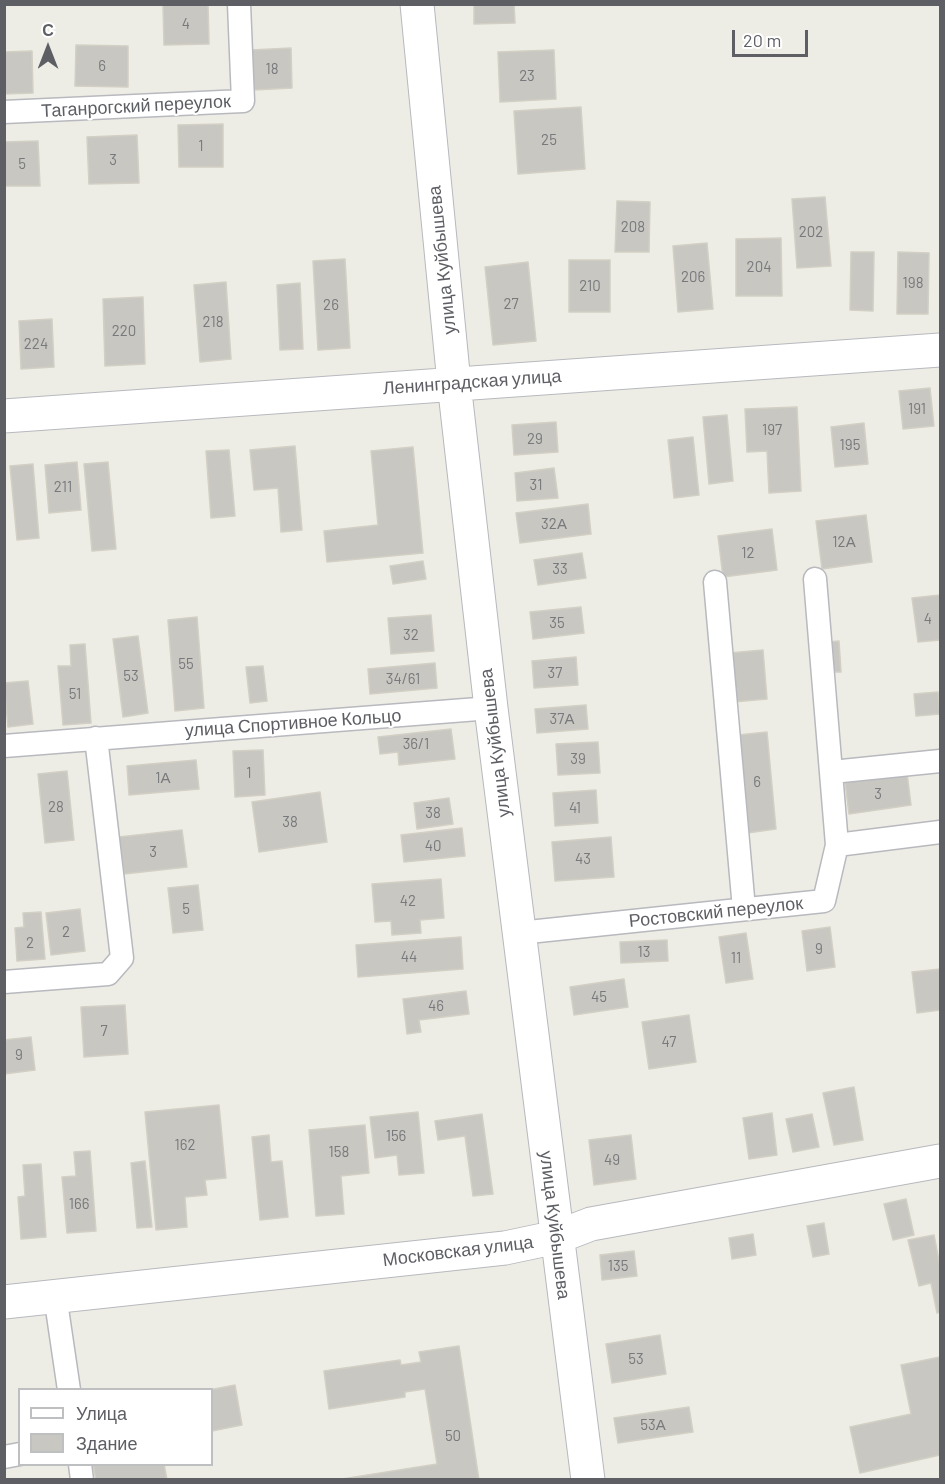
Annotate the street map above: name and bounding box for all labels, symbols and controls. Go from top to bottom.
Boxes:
house number: 4 [182,15,190,33]
north arrow [18,18,78,78]
scale bar [735,18,812,56]
text: С [42,20,54,39]
text: 20 m [743,29,781,51]
house number: 6 [98,57,106,75]
house number: 18 [265,60,279,78]
house number: 23 [519,67,535,85]
street label: Таганрогский переулок [41,90,231,122]
house number: 25 [541,131,557,149]
house number: 1 [198,137,204,155]
house number: 3 [109,151,117,169]
house number: 5 [18,155,26,173]
street label: улица Куйбышева [423,184,461,336]
house number: 208 [621,218,645,236]
house number: 202 [799,223,823,241]
house number: 204 [747,258,771,276]
house number: 206 [681,268,705,286]
house number: 198 [903,274,923,292]
house number: 210 [579,277,601,295]
house number: 27 [503,295,519,313]
house number: 26 [323,296,339,314]
house number: 218 [203,313,223,331]
house number: 220 [112,322,136,340]
house number: 224 [24,335,48,353]
street label: Ленинградская улица [382,365,562,399]
house number: 191 [908,400,926,418]
house number: 197 [762,421,782,439]
house number: 29 [527,430,543,448]
house number: 195 [840,436,860,454]
house number: 31 [530,476,542,494]
house number: 211 [54,478,72,496]
house number: 32А [541,515,567,533]
house number: 12А [832,533,856,551]
house number: 12 [741,544,755,562]
house number: 33 [552,560,568,578]
house number: 4 [924,610,932,628]
house number: 35 [549,614,565,632]
house number: 32 [403,626,419,644]
house number: 55 [178,655,194,673]
house number: 37 [548,664,562,682]
house number: 53 [123,667,139,685]
street label: улица Куйбышева [475,667,515,819]
house number: 34/61 [386,670,420,688]
house number: 51 [69,685,81,703]
street label: улица Спортивное Кольцо [184,705,402,741]
house number: 37А [550,710,574,728]
house number: 36/1 [403,735,429,753]
house number: 39 [570,750,586,768]
house number: 1 [246,764,252,782]
house number: 1А [155,769,171,787]
house number: 6 [753,773,761,791]
house number: 3 [874,785,882,803]
house number: 28 [48,798,64,816]
house number: 41 [569,799,581,817]
house number: 38 [425,804,441,822]
house number: 38 [282,813,298,831]
house number: 40 [425,837,441,855]
house number: 3 [149,843,157,861]
house number: 43 [575,850,591,868]
house number: 42 [400,892,416,910]
street label: Ростовский переулок [628,892,804,932]
house number: 5 [182,900,190,918]
house number: 2 [62,923,70,941]
house number: 2 [26,934,34,952]
house number: 9 [815,940,823,958]
house number: 13 [638,943,650,961]
house number: 44 [401,948,417,966]
house number: 11 [731,949,741,967]
house number: 45 [591,988,607,1006]
house number: 46 [428,997,444,1015]
house number: 7 [100,1022,108,1040]
house number: 47 [662,1033,676,1051]
house number: 9 [15,1046,23,1064]
house number: 156 [386,1127,406,1145]
house number: 162 [174,1136,196,1154]
house number: 158 [329,1143,349,1161]
street label: улица Куйбышева [535,1149,575,1301]
house number: 49 [604,1151,620,1169]
house number: 166 [69,1195,89,1213]
street label: Московская улица [381,1231,535,1271]
house number: 135 [608,1257,628,1275]
house number: 53 [628,1350,644,1368]
legend [18,1388,213,1466]
text: Улица [76,1402,127,1424]
house number: 53А [640,1416,666,1434]
house number: 50 [445,1427,461,1445]
text: Здание [76,1432,137,1454]

